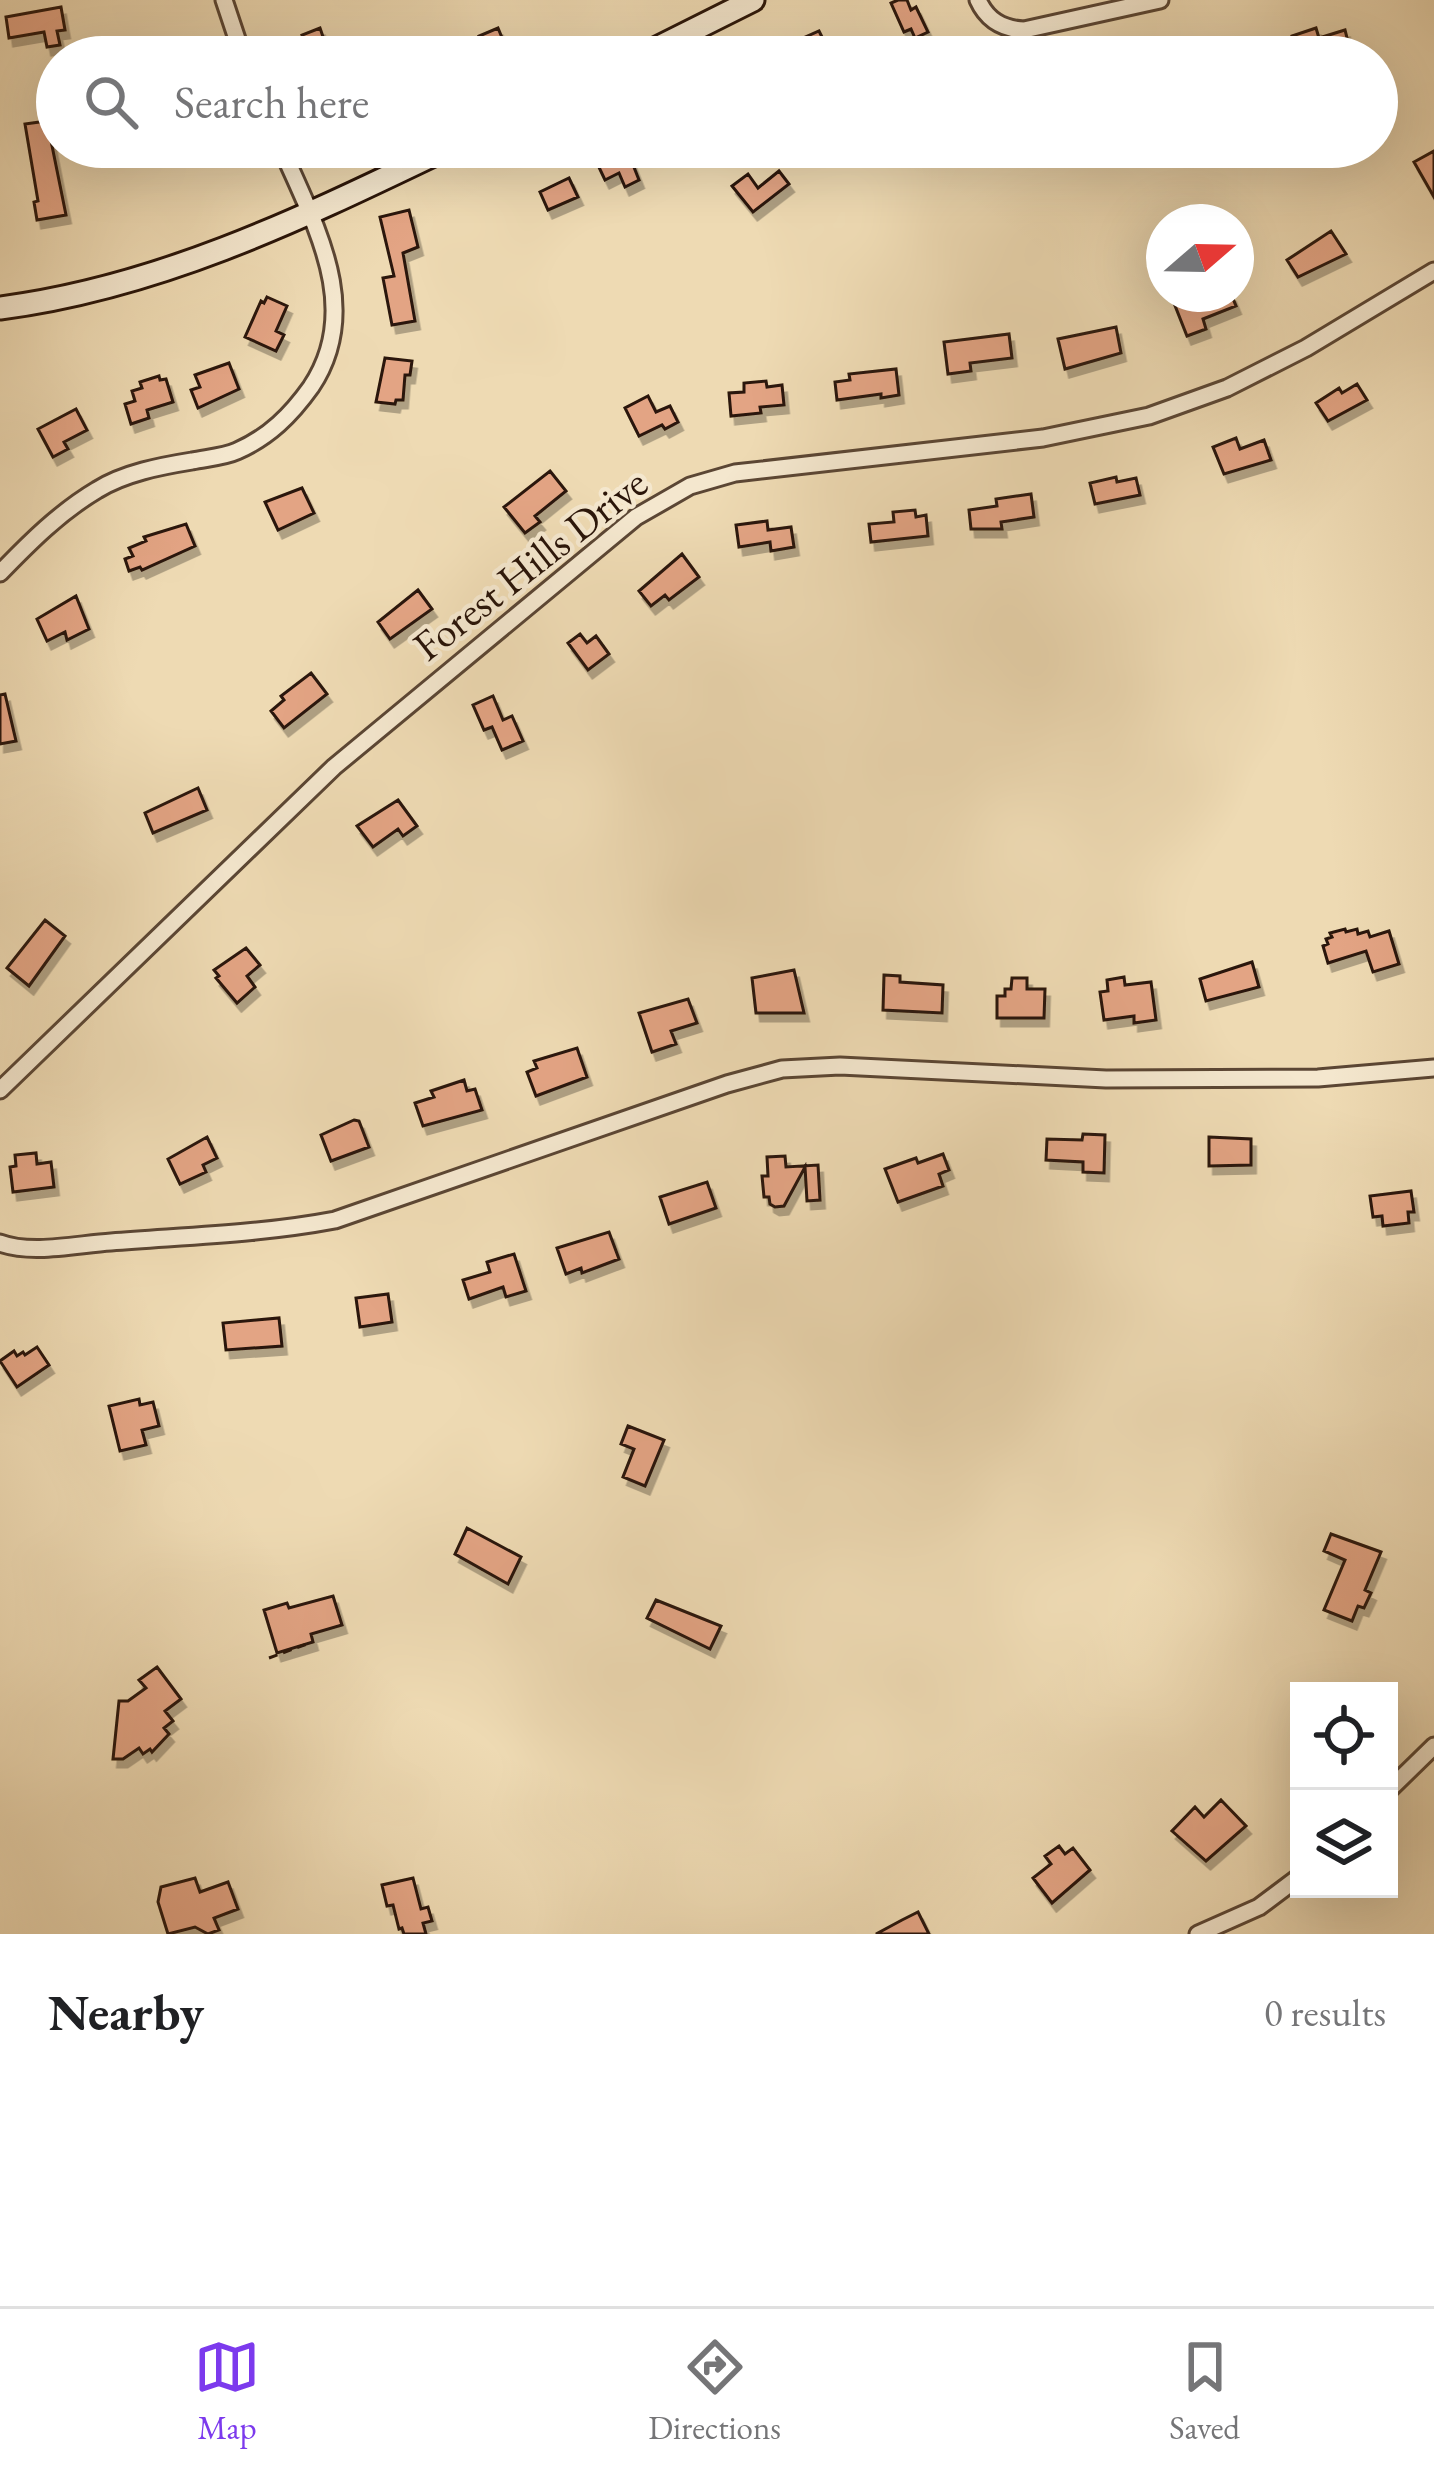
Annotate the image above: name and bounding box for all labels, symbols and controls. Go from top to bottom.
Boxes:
search box [36,36,1398,168]
icon: search [78,69,144,135]
text: Search here [174,73,369,131]
north arrow [1146,204,1254,312]
street label: Forest Hills Drive [402,455,658,673]
map controls [1290,1682,1398,1898]
button: locate [1290,1682,1398,1790]
button: layers [1290,1790,1398,1898]
text: Nearby [48,1979,204,2045]
text: 0 results [1264,1987,1386,2038]
tab: Map [194,2334,260,2449]
tab: Directions [648,2334,781,2449]
tab: Saved [1169,2334,1240,2449]

